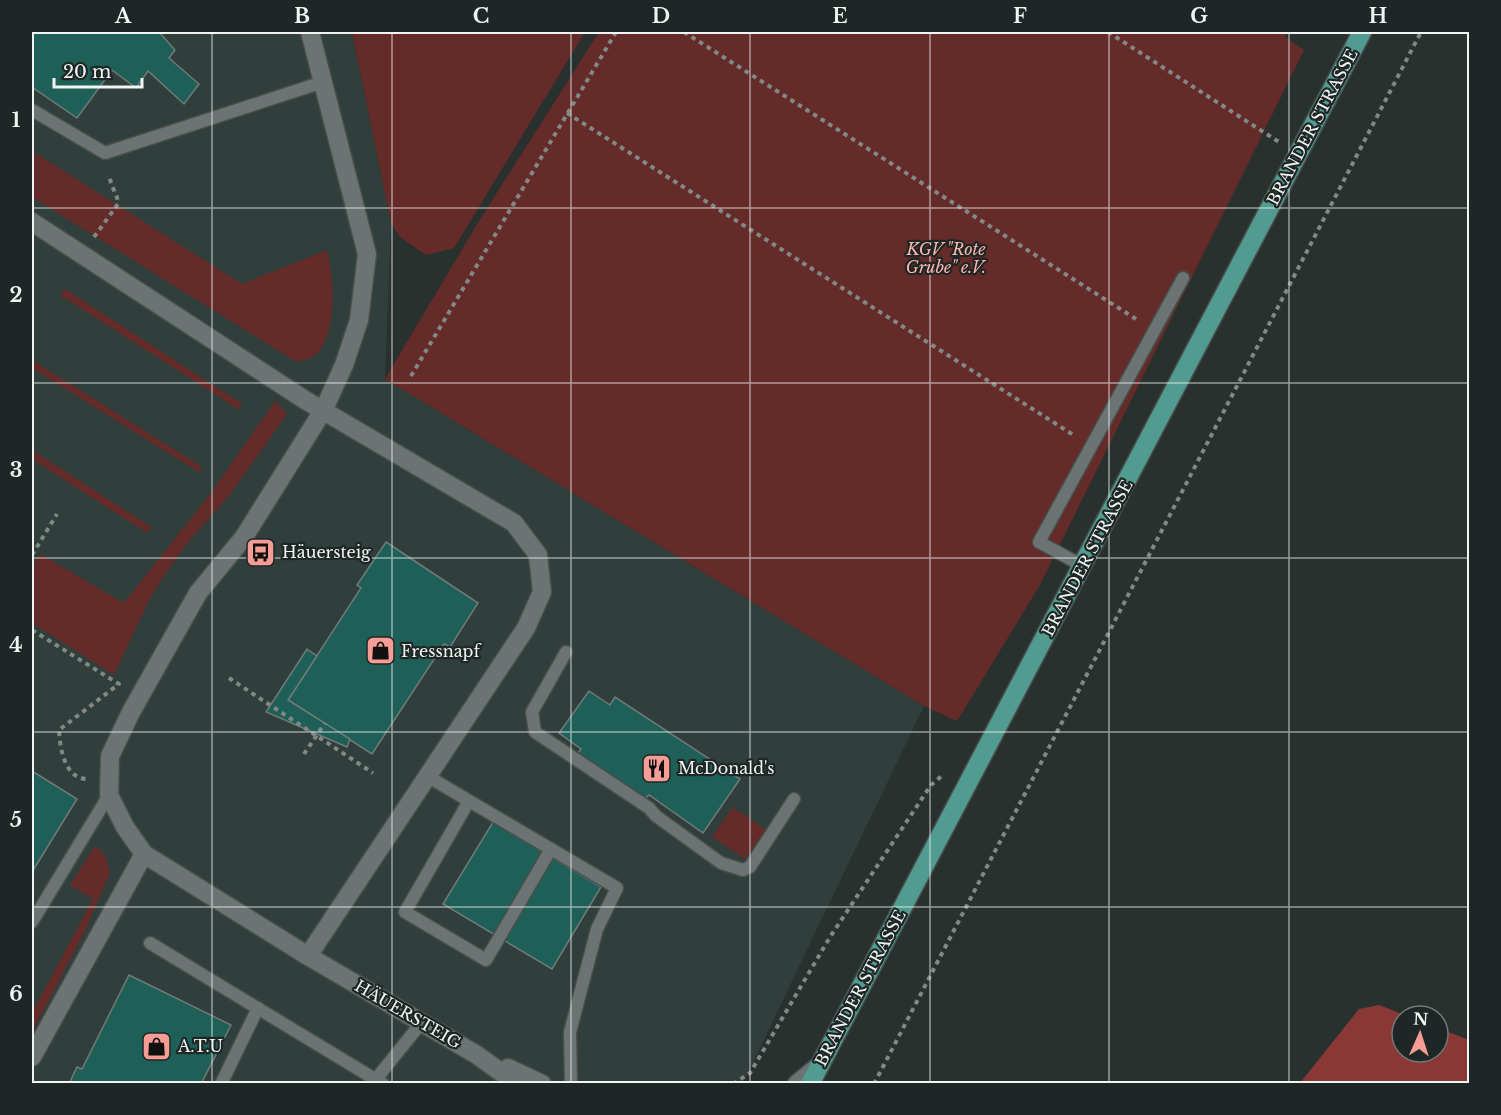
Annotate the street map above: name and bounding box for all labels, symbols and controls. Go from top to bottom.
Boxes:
text: A [114,4,132,28]
text: B [294,4,310,28]
text: C [473,4,489,28]
text: D [652,4,670,28]
text: E [832,4,848,28]
text: F [1013,4,1027,28]
text: G [1190,4,1208,28]
text: H [1369,4,1388,28]
street label: BRANDER STRASSE [1262,45,1362,209]
scale bar [54,51,142,89]
text: 20 m [63,61,111,83]
text: 1 [12,108,21,132]
park label: KGV "Rote Grube" e.V. [905,239,987,277]
text: 2 [9,283,23,307]
text: 3 [10,458,22,482]
street label: BRANDER STRASSE [1037,476,1137,640]
bus stop icon: Häuersteig [245,536,277,568]
place label: Häuersteig [282,542,371,562]
text: 4 [9,633,23,657]
shop icon: Fressnapf [364,635,396,667]
place label: Fressnapf [401,641,482,661]
restaurant icon: McDonald's [641,752,673,784]
place label: McDonald's [678,758,775,778]
text: 5 [10,808,22,832]
street label: BRANDER STRASSE [810,906,910,1070]
street label: HÄUERSTEIG [351,975,465,1053]
text: 6 [9,982,23,1006]
north arrow [1390,1004,1450,1064]
text: N [1413,1009,1429,1029]
shop icon: A.T.U [141,1030,173,1062]
place label: A.T.U [177,1036,223,1056]

